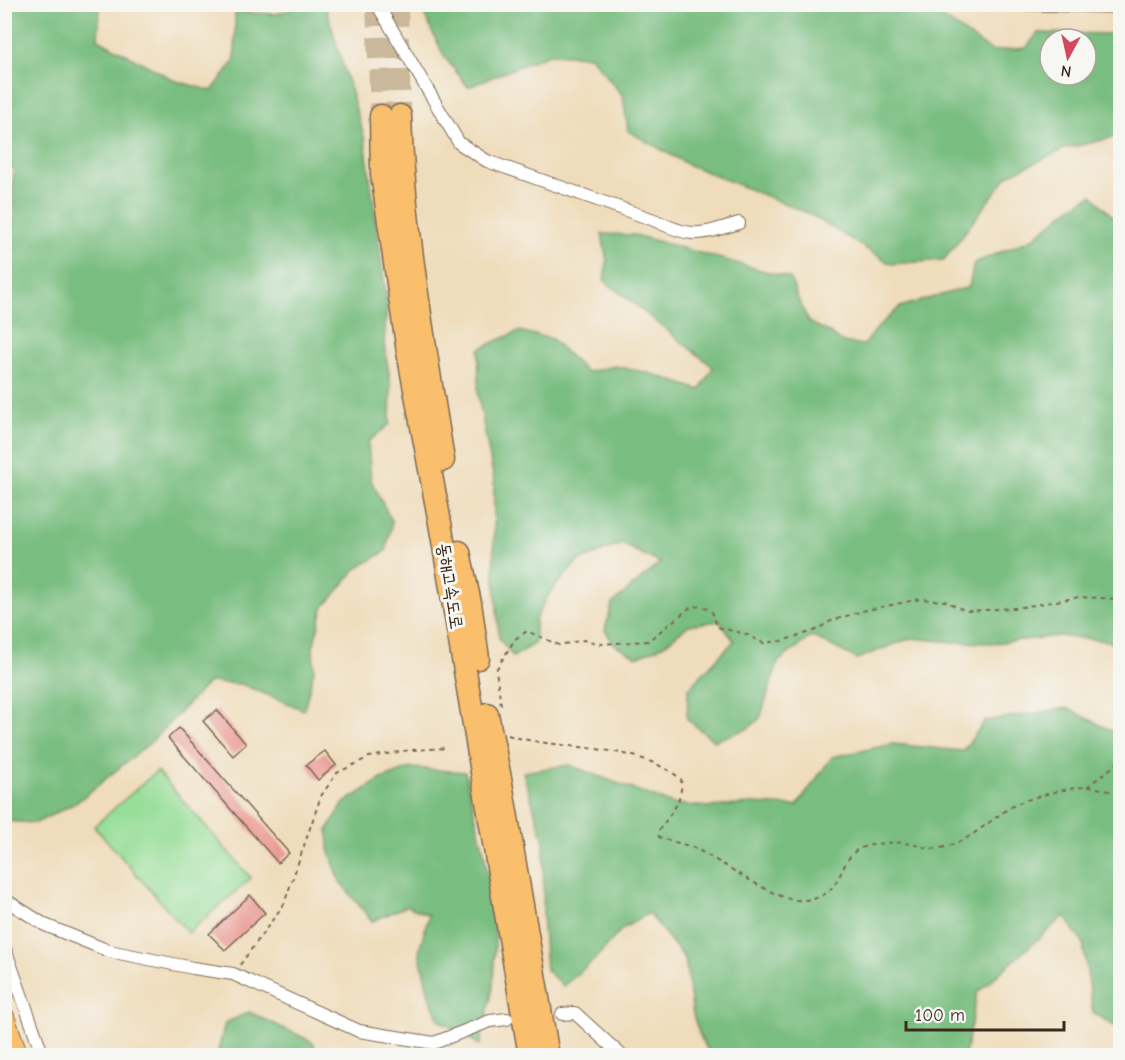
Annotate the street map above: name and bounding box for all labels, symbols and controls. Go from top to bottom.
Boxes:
north arrow [1038,27,1098,87]
text: N [1060,61,1072,81]
street label: 동해고속도로 [433,541,467,631]
scale bar [906,994,1064,1032]
text: 100 m [915,1005,965,1026]

